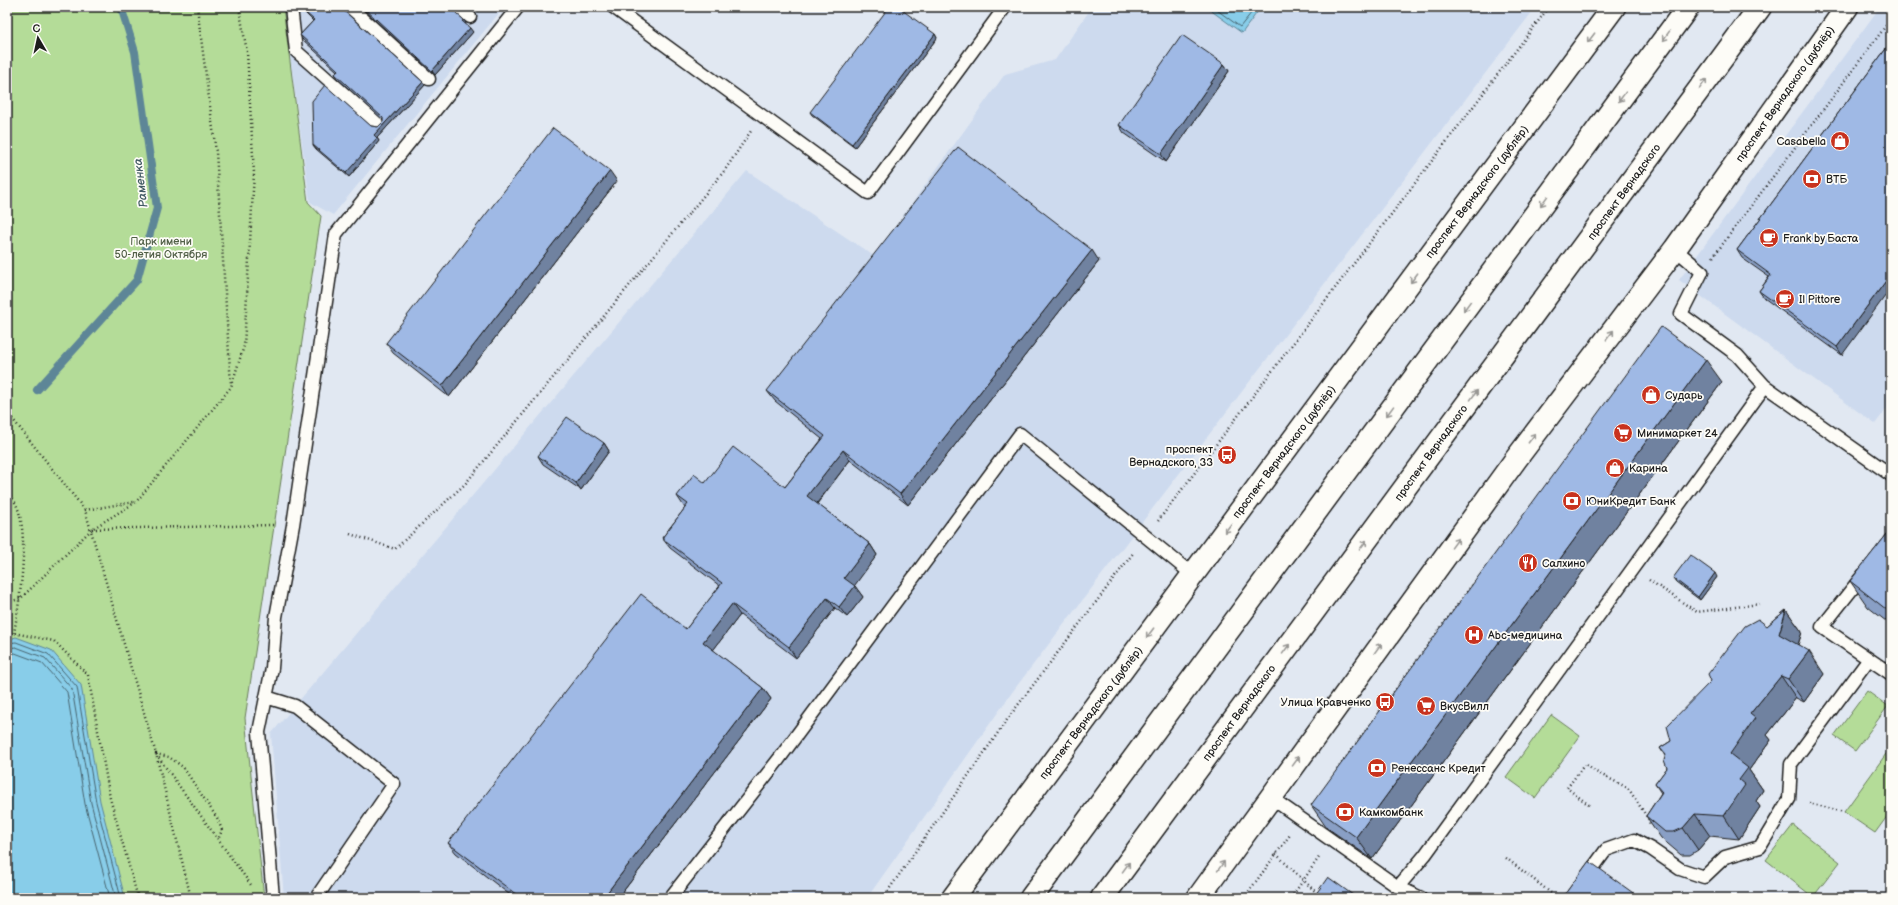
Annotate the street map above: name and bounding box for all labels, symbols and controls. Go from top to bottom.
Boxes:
north arrow [18,18,58,58]
text: С [32,22,42,36]
street label: проспект Вернадского (дублёр) [1733,24,1837,164]
one-way arrow [1662,31,1670,42]
one-way arrow [1587,33,1595,44]
one-way arrow [1699,79,1707,90]
one-way arrow [1617,91,1626,102]
street label: проспект Вернадского (дублёр) [1423,123,1531,261]
shop icon: Casabella [1829,130,1851,152]
place label: Casabella [1777,135,1826,148]
street label: проспект Вернадского [1585,141,1663,243]
water label: Раменка [131,157,151,209]
bank icon: ВТБ [1801,168,1823,190]
place label: ВТБ [1826,173,1847,186]
one-way arrow [1540,196,1549,207]
cafe icon: Frank by Баста [1758,227,1780,249]
place label: Frank by Баста [1783,232,1859,245]
park label: Парк имени 50-летия Октября [115,235,207,261]
one-way arrow [1409,272,1418,283]
cafe icon: Il Pittore [1774,288,1796,310]
place label: Il Pittore [1799,293,1841,306]
one-way arrow [1463,300,1471,311]
one-way arrow [1606,329,1614,340]
street label: проспект Вернадского (дублёр) [1230,383,1338,521]
shop icon: Сударь [1640,384,1662,406]
place label: Сударь [1665,389,1703,402]
one-way arrow [1470,390,1478,401]
street label: проспект Вернадского [1392,402,1470,504]
one-way arrow [1386,405,1394,416]
supermarket icon: Минимаркет 24 [1612,422,1634,444]
place label: Минимаркет 24 [1637,427,1718,440]
one-way arrow [1527,433,1536,444]
place label: проспект Вернадского, 33 [1129,443,1213,469]
bus stop icon: проспект Вернадского, 33 [1216,444,1238,466]
shop icon: Карина [1604,457,1626,479]
place label: Карина [1629,462,1668,475]
bank icon: ЮниКредит Банк [1561,490,1583,512]
place label: ЮниКредит Банк [1586,495,1676,508]
one-way arrow [1223,523,1232,534]
one-way arrow [1451,538,1459,549]
one-way arrow [1359,540,1367,551]
restaurant icon: Салхино [1517,552,1539,574]
place label: Салхино [1542,557,1586,570]
hospital icon: Abc-медицина [1463,624,1485,646]
one-way arrow [1146,627,1154,638]
place label: Abc-медицина [1488,629,1563,642]
one-way arrow [1374,643,1382,654]
street label: проспект Вернадского (дублёр) [1037,644,1145,782]
one-way arrow [1282,644,1290,655]
street label: проспект Вернадского [1200,662,1278,764]
bus stop icon: Улица Кравченко [1374,691,1396,713]
supermarket icon: ВкусВилл [1415,695,1437,717]
place label: Улица Кравченко [1280,696,1371,709]
place label: ВкусВилл [1440,700,1489,713]
one-way arrow [1292,755,1301,766]
bank icon: Ренессанс Кредит [1366,757,1388,779]
place label: Ренессанс Кредит [1391,762,1486,775]
bank icon: Камкомбанк [1334,801,1356,823]
place label: Камкомбанк [1359,806,1423,819]
one-way arrow [1121,861,1130,872]
one-way arrow [1217,861,1225,872]

